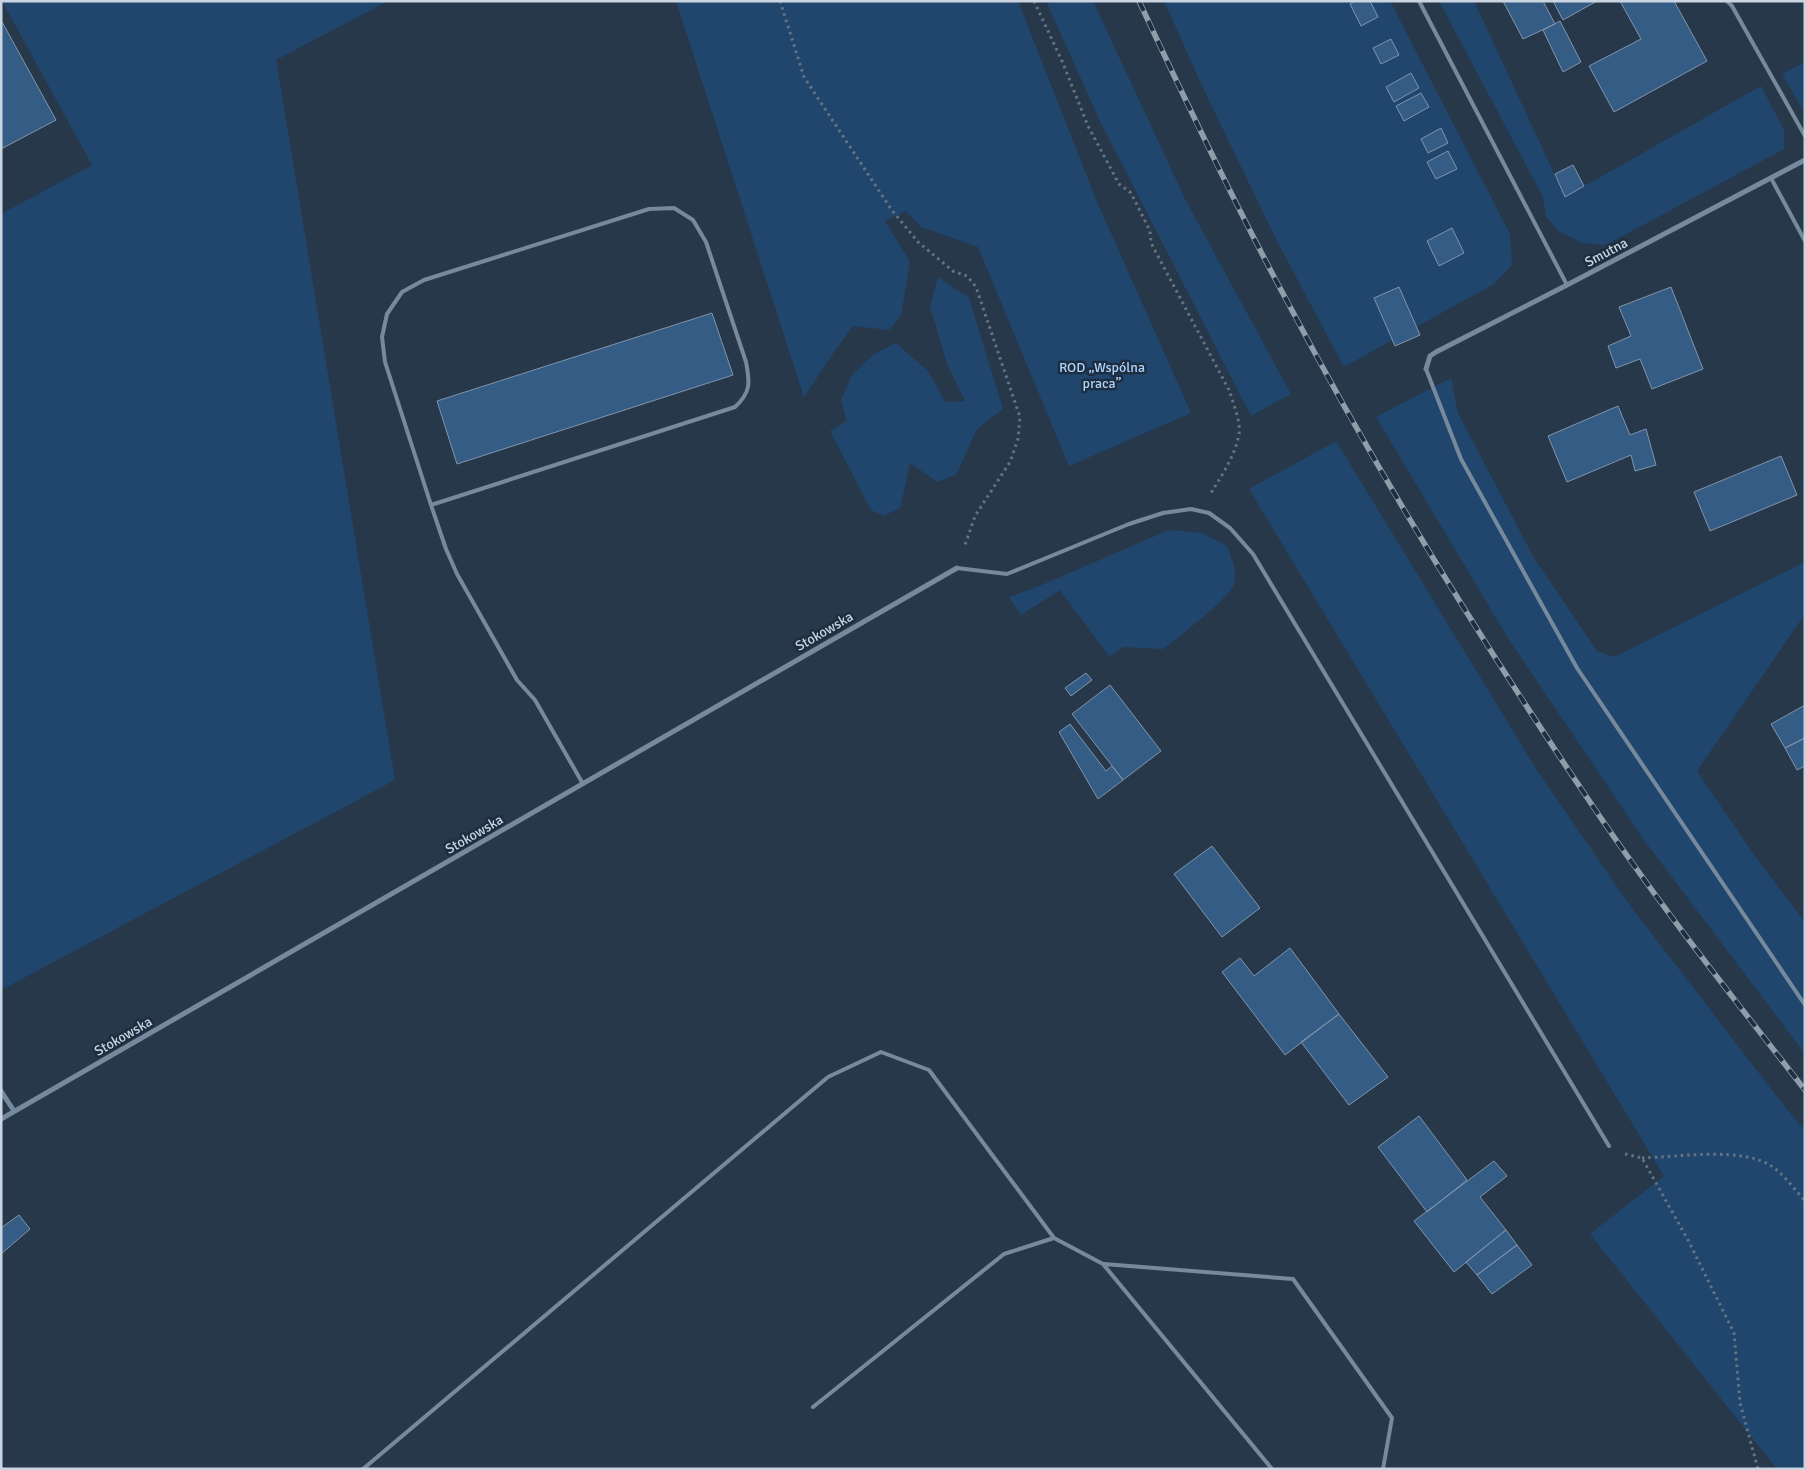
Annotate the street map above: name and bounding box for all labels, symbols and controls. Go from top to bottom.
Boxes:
street label: Smutna [1582,234,1631,271]
park label: ROD „Wspólna praca” [1059,359,1145,392]
street label: Stokowska [792,608,856,655]
street label: Stokowska [442,811,506,858]
street label: Stokowska [91,1013,155,1060]

